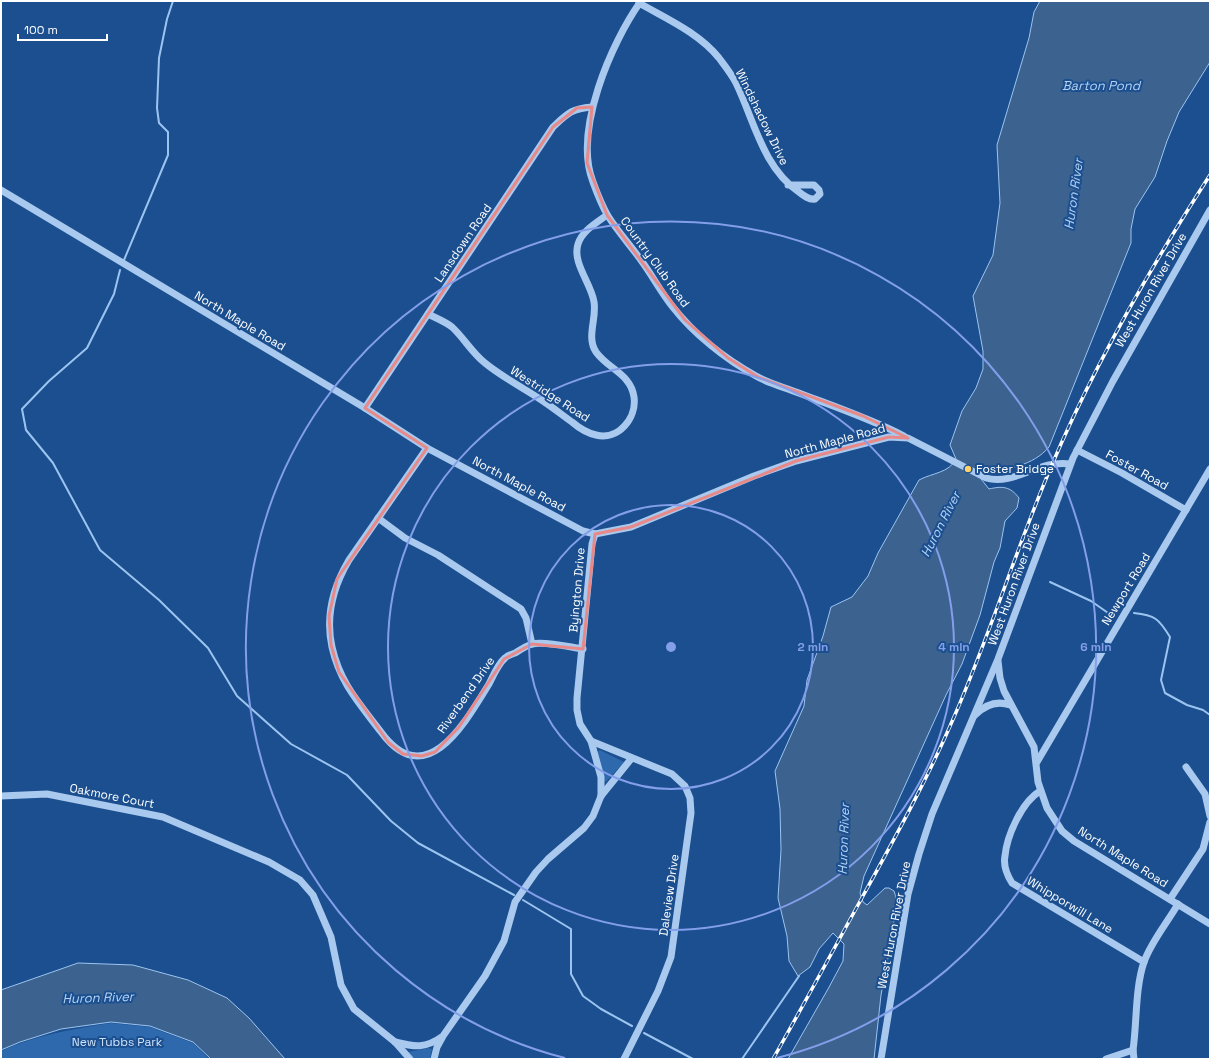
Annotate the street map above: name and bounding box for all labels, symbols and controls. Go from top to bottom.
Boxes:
scale bar [18,16,107,42]
text: 100 m [24,22,58,38]
street label: Windshadow Drive [732,66,792,168]
water label: Barton Pond [1062,77,1142,94]
water label: Huron River [1060,156,1087,231]
street label: Lansdown Road [431,201,495,285]
street label: Country Club Road [617,213,693,311]
street label: West Huron River Drive [1112,230,1190,350]
street label: North Maple Road [192,287,288,355]
street label: Westridge Road [507,362,593,426]
street label: North Maple Road [783,420,887,462]
street label: Foster Road [1103,446,1171,494]
street label: North Maple Road [470,453,568,515]
place label: Foster Bridge [976,461,1054,477]
marker: Foster Bridge [963,464,973,474]
water label: Huron River [917,487,965,560]
street label: West Huron River Drive [984,520,1044,648]
street label: Byington Drive [565,547,589,633]
street label: Newport Road [1098,550,1154,628]
text: 2 min [797,639,829,655]
text: 4 min [938,639,970,655]
text: 6 min [1080,639,1112,655]
centre of rings [664,640,678,654]
street label: Riverbend Drive [434,653,498,737]
street label: Oakmore Court [68,780,156,812]
water label: Huron River [834,801,853,875]
street label: North Maple Road [1075,823,1171,891]
street label: Daleview Drive [655,853,683,937]
street label: West Huron River Drive [874,860,914,990]
street label: Whipporwill Lane [1024,873,1116,937]
water label: Huron River [62,988,136,1007]
park label: New Tubbs Park [72,1034,163,1050]

